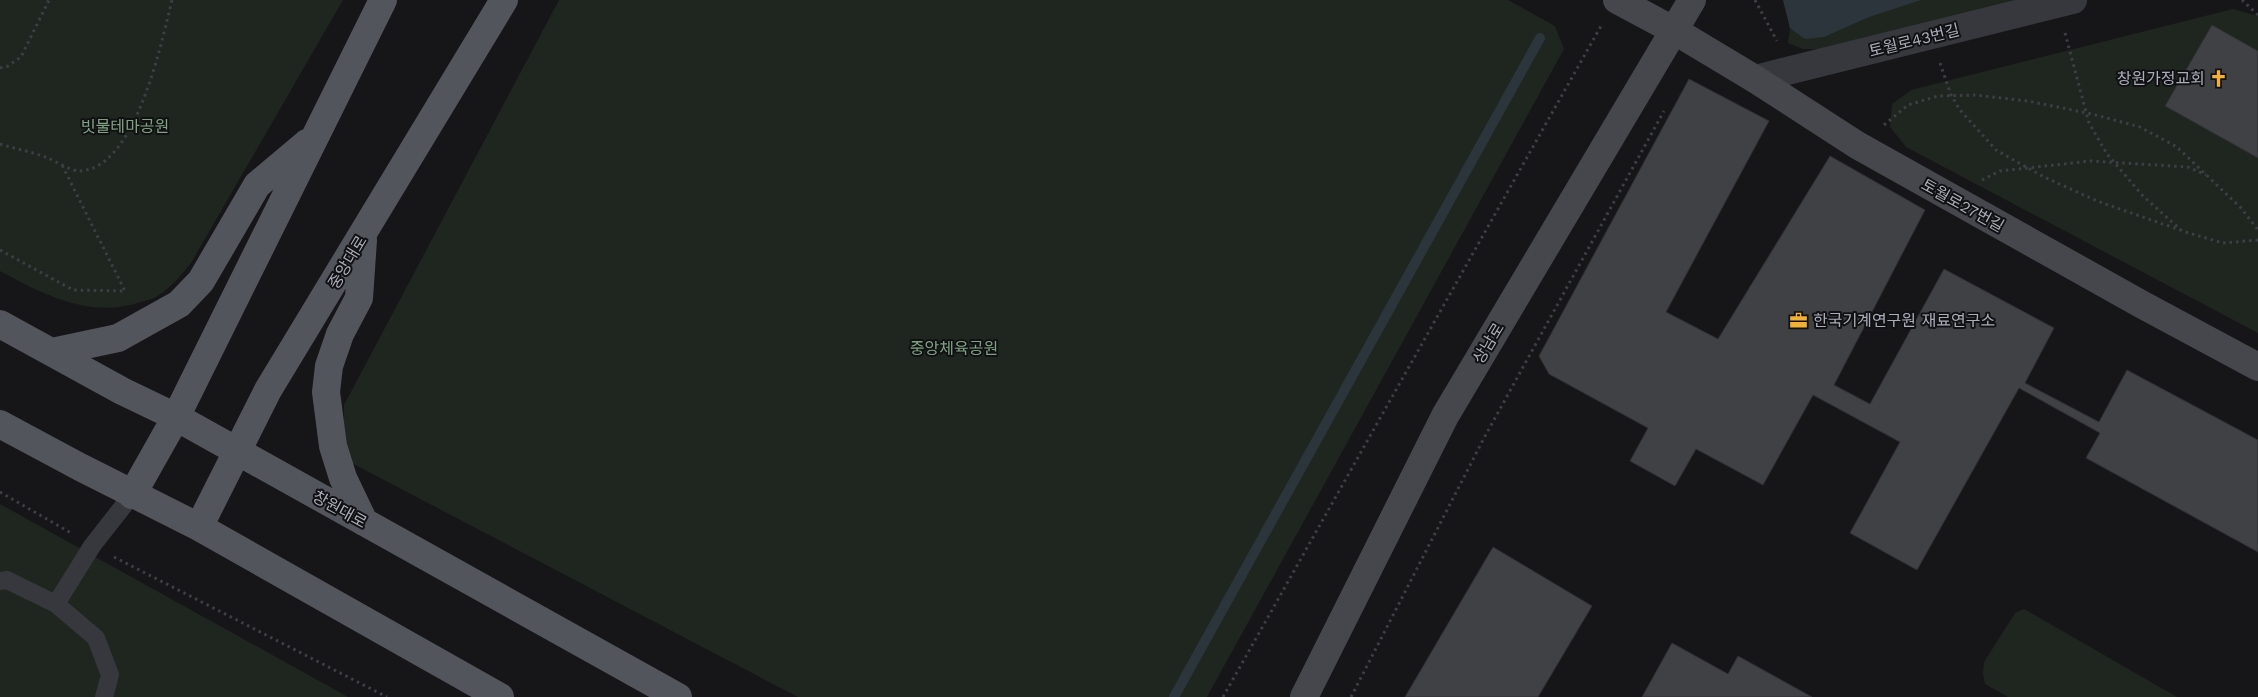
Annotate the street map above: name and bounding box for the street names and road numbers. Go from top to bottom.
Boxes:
street label: 토월로43번길 [1867,20,1961,61]
street label: 토월로27번길 [1918,175,2007,236]
street label: 중앙대로 [324,232,371,292]
street label: 상남로 [1469,319,1508,367]
street label: 창원대로 [309,487,370,532]

